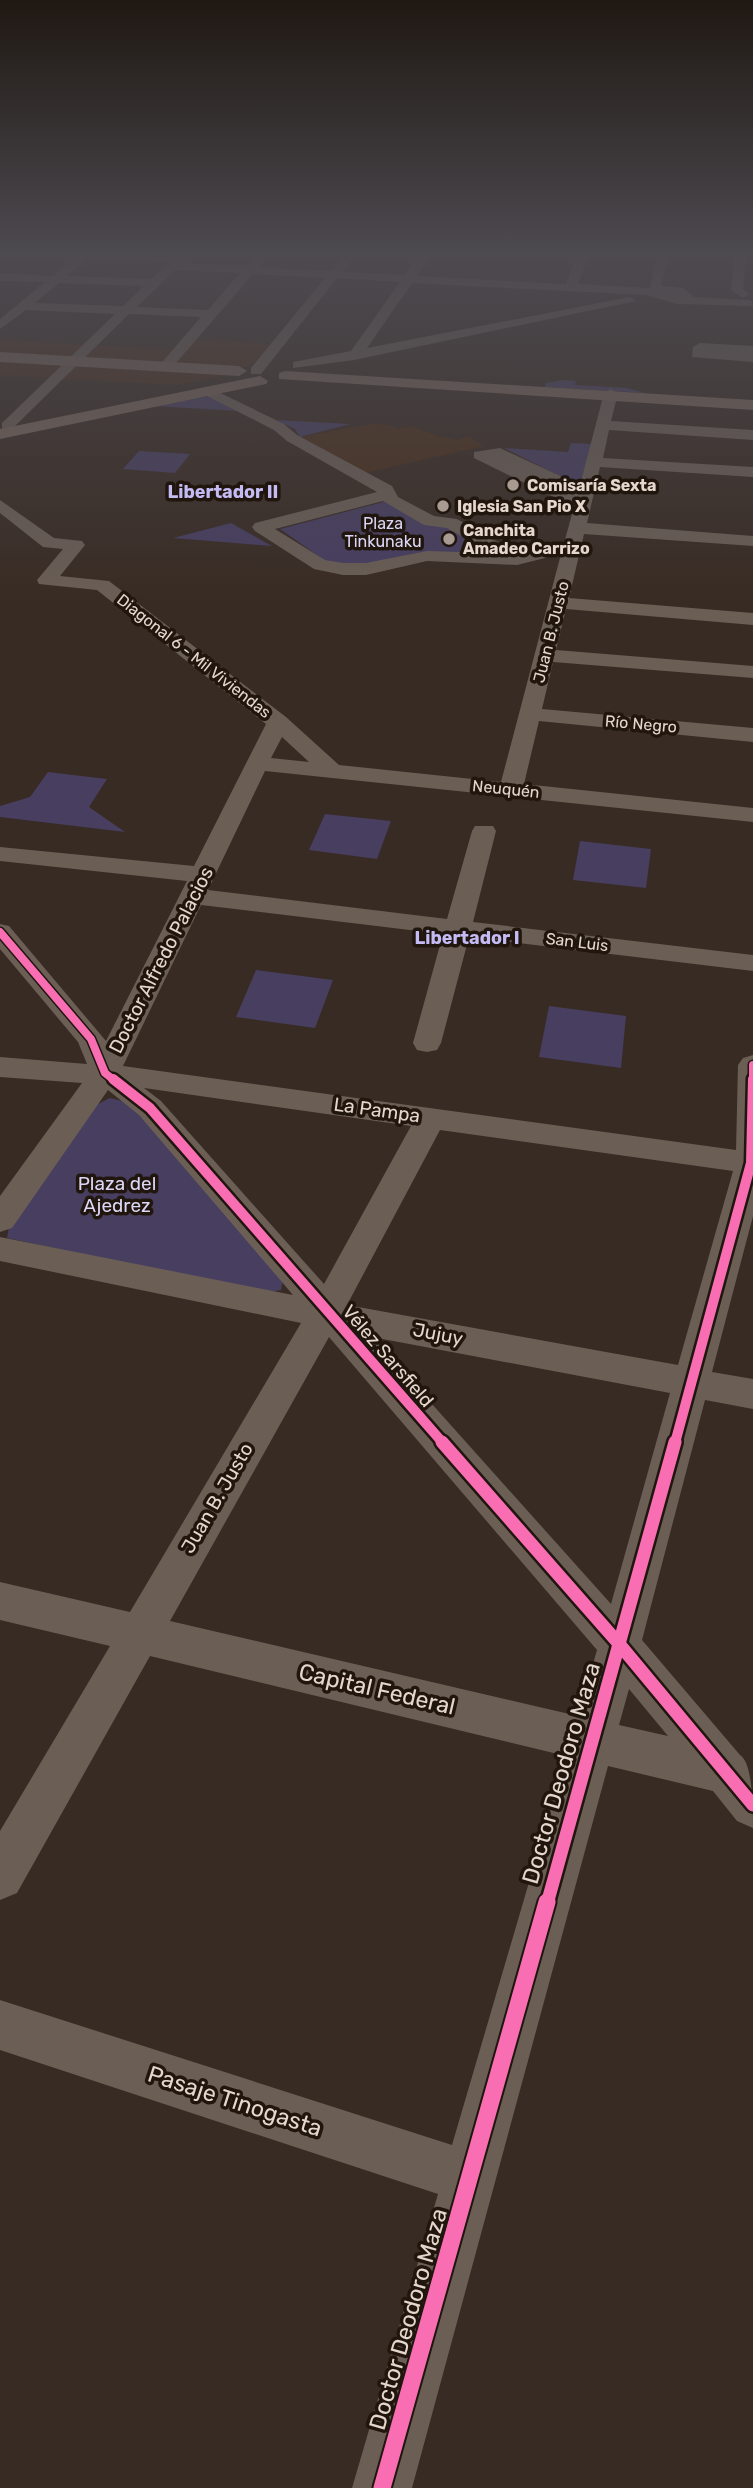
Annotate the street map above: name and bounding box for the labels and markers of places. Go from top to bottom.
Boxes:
place label: Comisaría Sexta [527,476,656,495]
marker: Comisaría Sexta [505,477,521,493]
place label: Iglesia San Pio X [457,497,586,516]
marker: Iglesia San Pio X [435,498,451,514]
place label: Canchita Amadeo Carrizo [463,521,590,558]
marker: Canchita Amadeo Carrizo [441,531,457,547]

